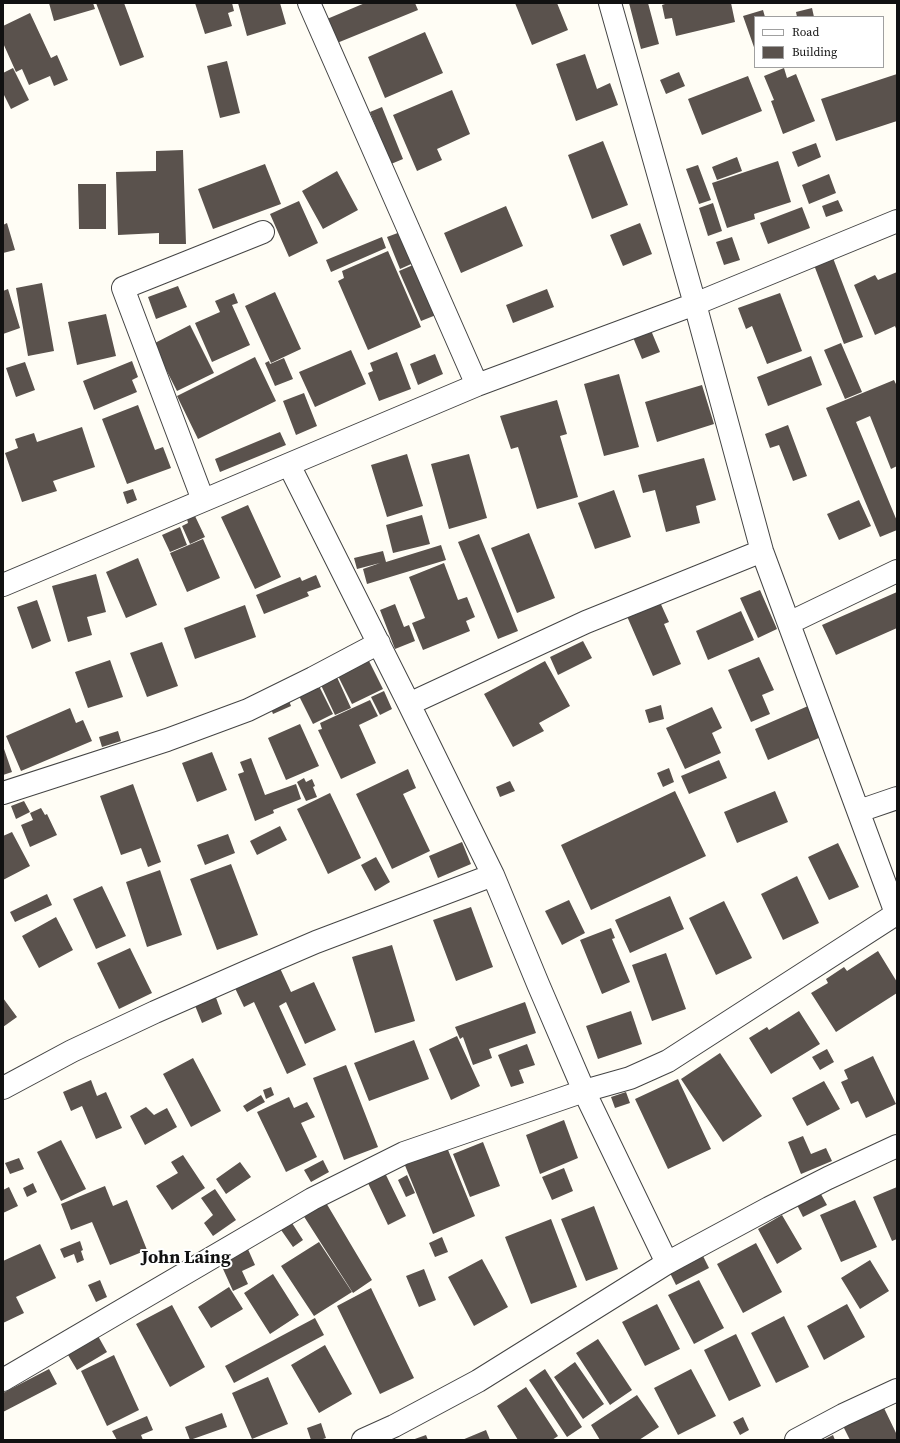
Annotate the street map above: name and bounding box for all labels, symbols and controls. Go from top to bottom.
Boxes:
legend [754,16,884,68]
text: Road [792,24,819,40]
text: Building [792,44,837,60]
district label: John Laing [141,1247,231,1269]

